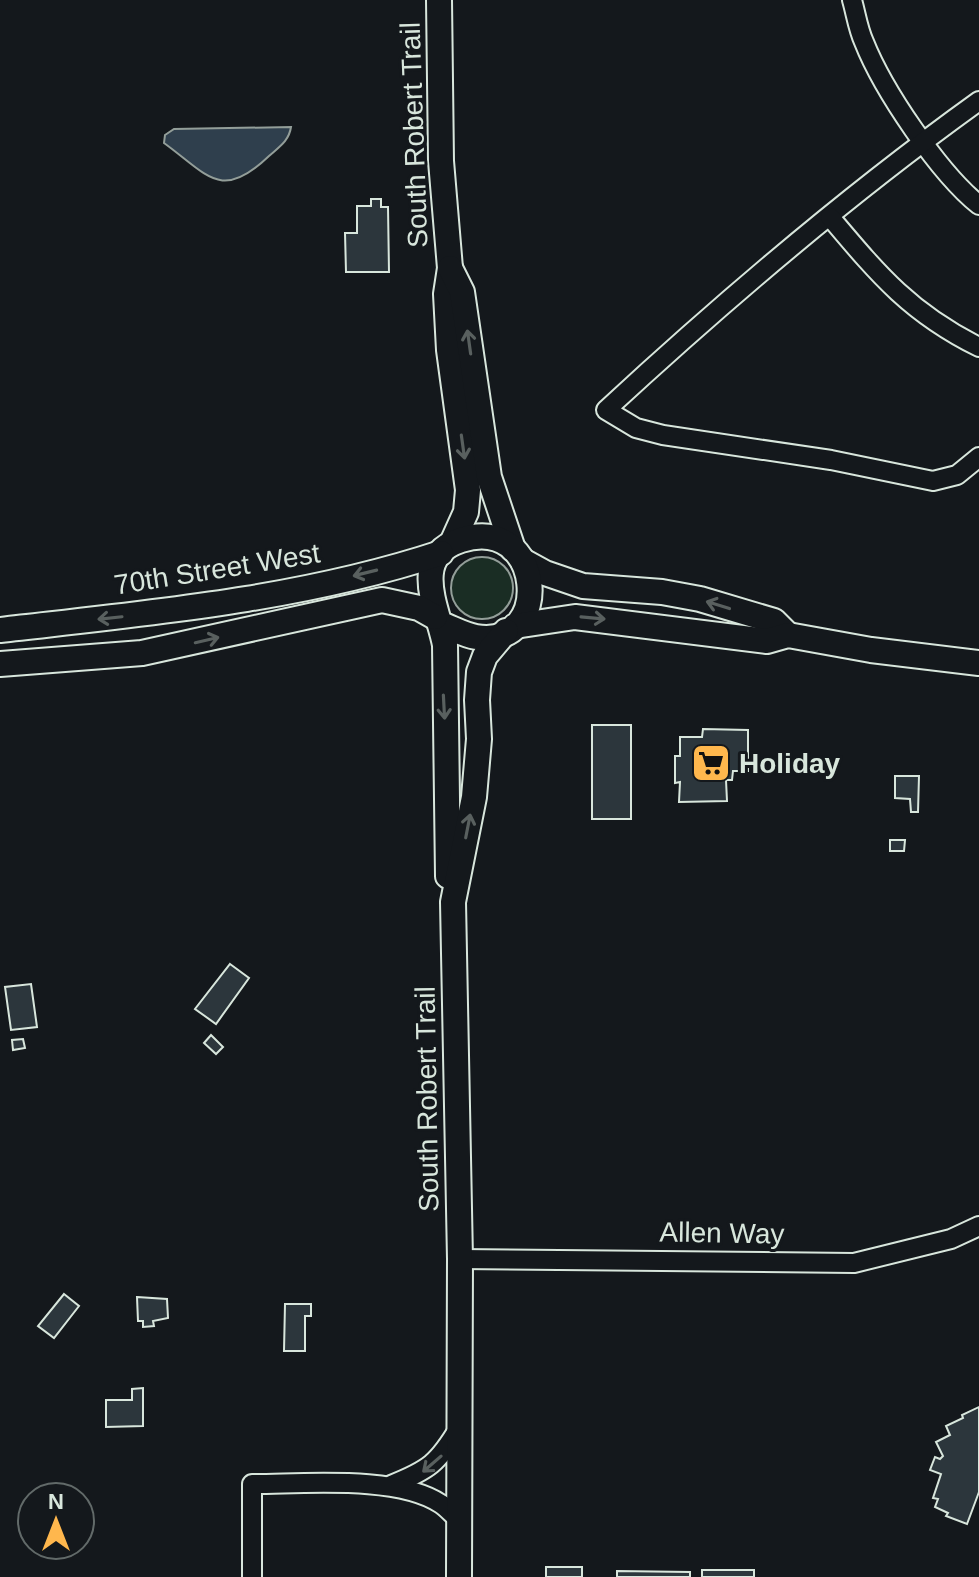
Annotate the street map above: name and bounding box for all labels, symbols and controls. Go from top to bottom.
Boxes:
street label: South Robert Trail [395,22,433,248]
one-way arrow [461,329,476,355]
one-way arrow [456,434,471,460]
street label: 70th Street West [112,537,322,601]
one-way arrow [353,567,379,582]
one-way arrow [706,597,731,611]
one-way arrow [97,610,123,625]
one-way arrow [579,611,605,626]
one-way arrow [194,632,219,647]
one-way arrow [437,693,452,720]
supermarket icon: Holiday [690,742,732,784]
place label: Holiday [739,748,841,779]
one-way arrow [461,814,476,839]
street label: South Robert Trail [410,986,444,1212]
street label: Allen Way [659,1216,785,1250]
one-way arrow [422,1455,442,1473]
north arrow [16,1481,96,1561]
text: N [48,1489,64,1514]

